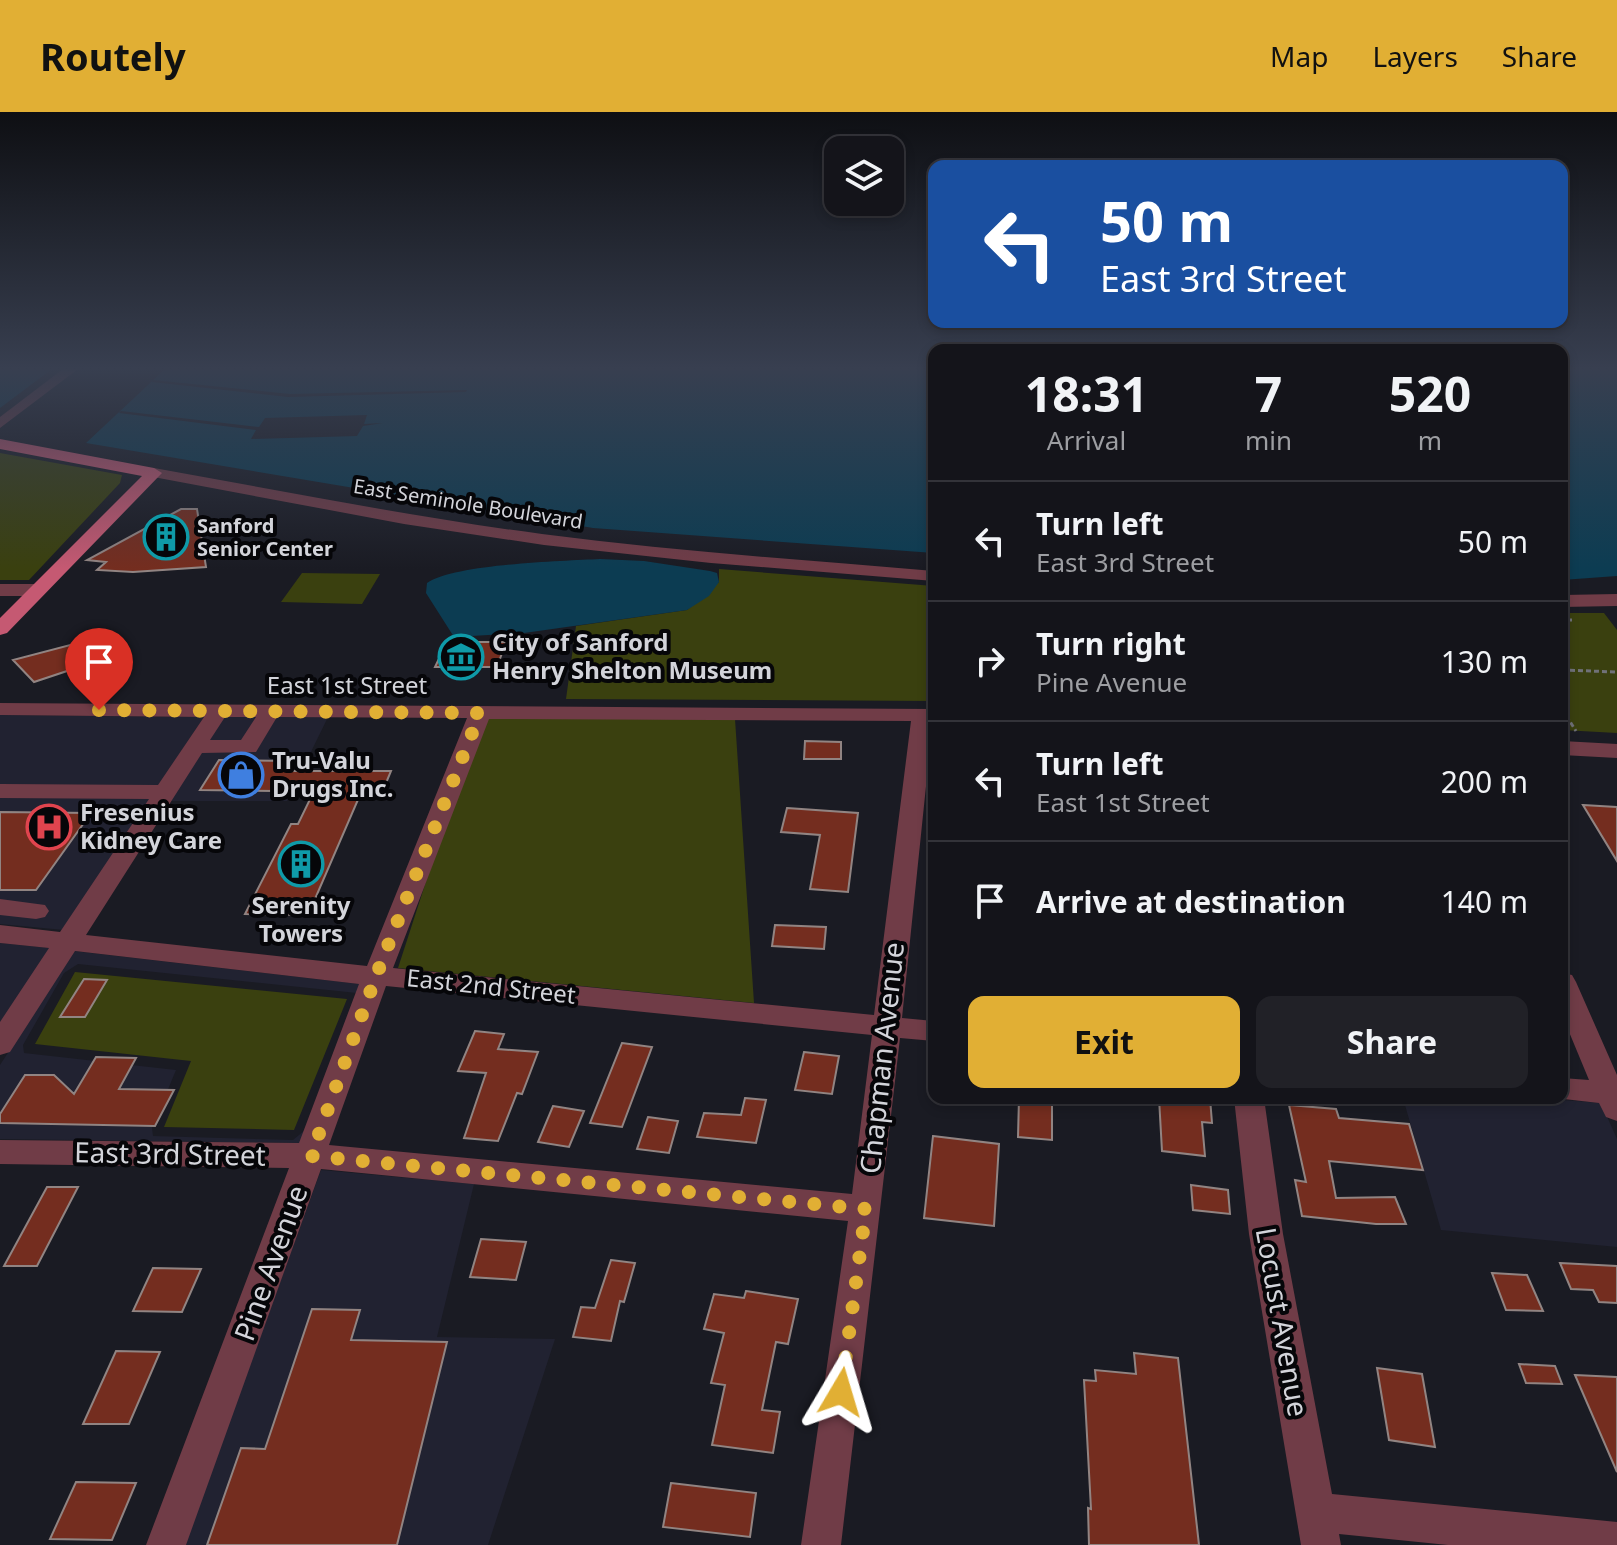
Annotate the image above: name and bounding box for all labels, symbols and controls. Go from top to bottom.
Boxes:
text: Routely [40,30,186,82]
text: Map [1270,37,1328,75]
text: Layers [1372,37,1458,75]
text: Share [1502,37,1577,75]
map controls [824,136,904,216]
button: layers [824,136,904,216]
text: 50 m [1100,182,1233,258]
icon: left [968,192,1072,296]
text: East 3rd Street [1100,254,1347,303]
text: 18:31 [1025,361,1148,426]
text: 7 [1255,361,1282,426]
text: 520 [1389,361,1471,426]
text: Arrival [1047,422,1126,458]
text: min [1245,422,1292,458]
text: m [1418,422,1442,458]
street label: East Seminole Boulevard [352,472,585,535]
text: Turn left [1036,503,1164,544]
place label: Sanford Senior Center [197,512,333,562]
building icon: Sanford Senior Center [142,513,190,561]
icon: left [968,519,1012,563]
text: 50 m [1458,521,1528,562]
text: East 3rd Street [1036,544,1214,580]
text: Turn right [1036,623,1186,664]
place label: City of Sanford Henry Shelton Museum [492,625,772,686]
pin [65,628,133,710]
museum icon: City of Sanford Henry Shelton Museum [437,633,485,681]
icon: right [968,639,1012,683]
icon: arrive [77,640,121,684]
text: 130 m [1441,641,1528,682]
text: Pine Avenue [1036,664,1187,700]
street label: East 1st Street [267,668,428,701]
place label: Tru-Valu Drugs Inc. [272,743,393,804]
text: Turn left [1036,743,1164,784]
shop icon: Tru-Valu Drugs Inc. [217,751,265,799]
icon: left [968,759,1012,803]
text: 200 m [1441,761,1528,802]
text: East 1st Street [1036,784,1210,820]
place label: Fresenius Kidney Care [80,795,222,856]
hospital icon: Fresenius Kidney Care [25,803,73,851]
building icon: Serenity Towers [277,840,325,888]
icon: arrive [968,879,1012,923]
text: Arrive at destination [1036,881,1346,922]
text: 140 m [1441,881,1528,922]
place label: Serenity Towers [251,888,351,949]
street label: Chapman Avenue [850,940,912,1176]
street label: East 2nd Street [405,960,578,1011]
button: Exit [968,996,1240,1088]
button: Share [1256,996,1528,1088]
street label: East 3rd Street [74,1132,266,1174]
street label: Pine Avenue [224,1180,316,1346]
street label: Locust Avenue [1248,1224,1318,1419]
position arrow [799,1350,883,1434]

